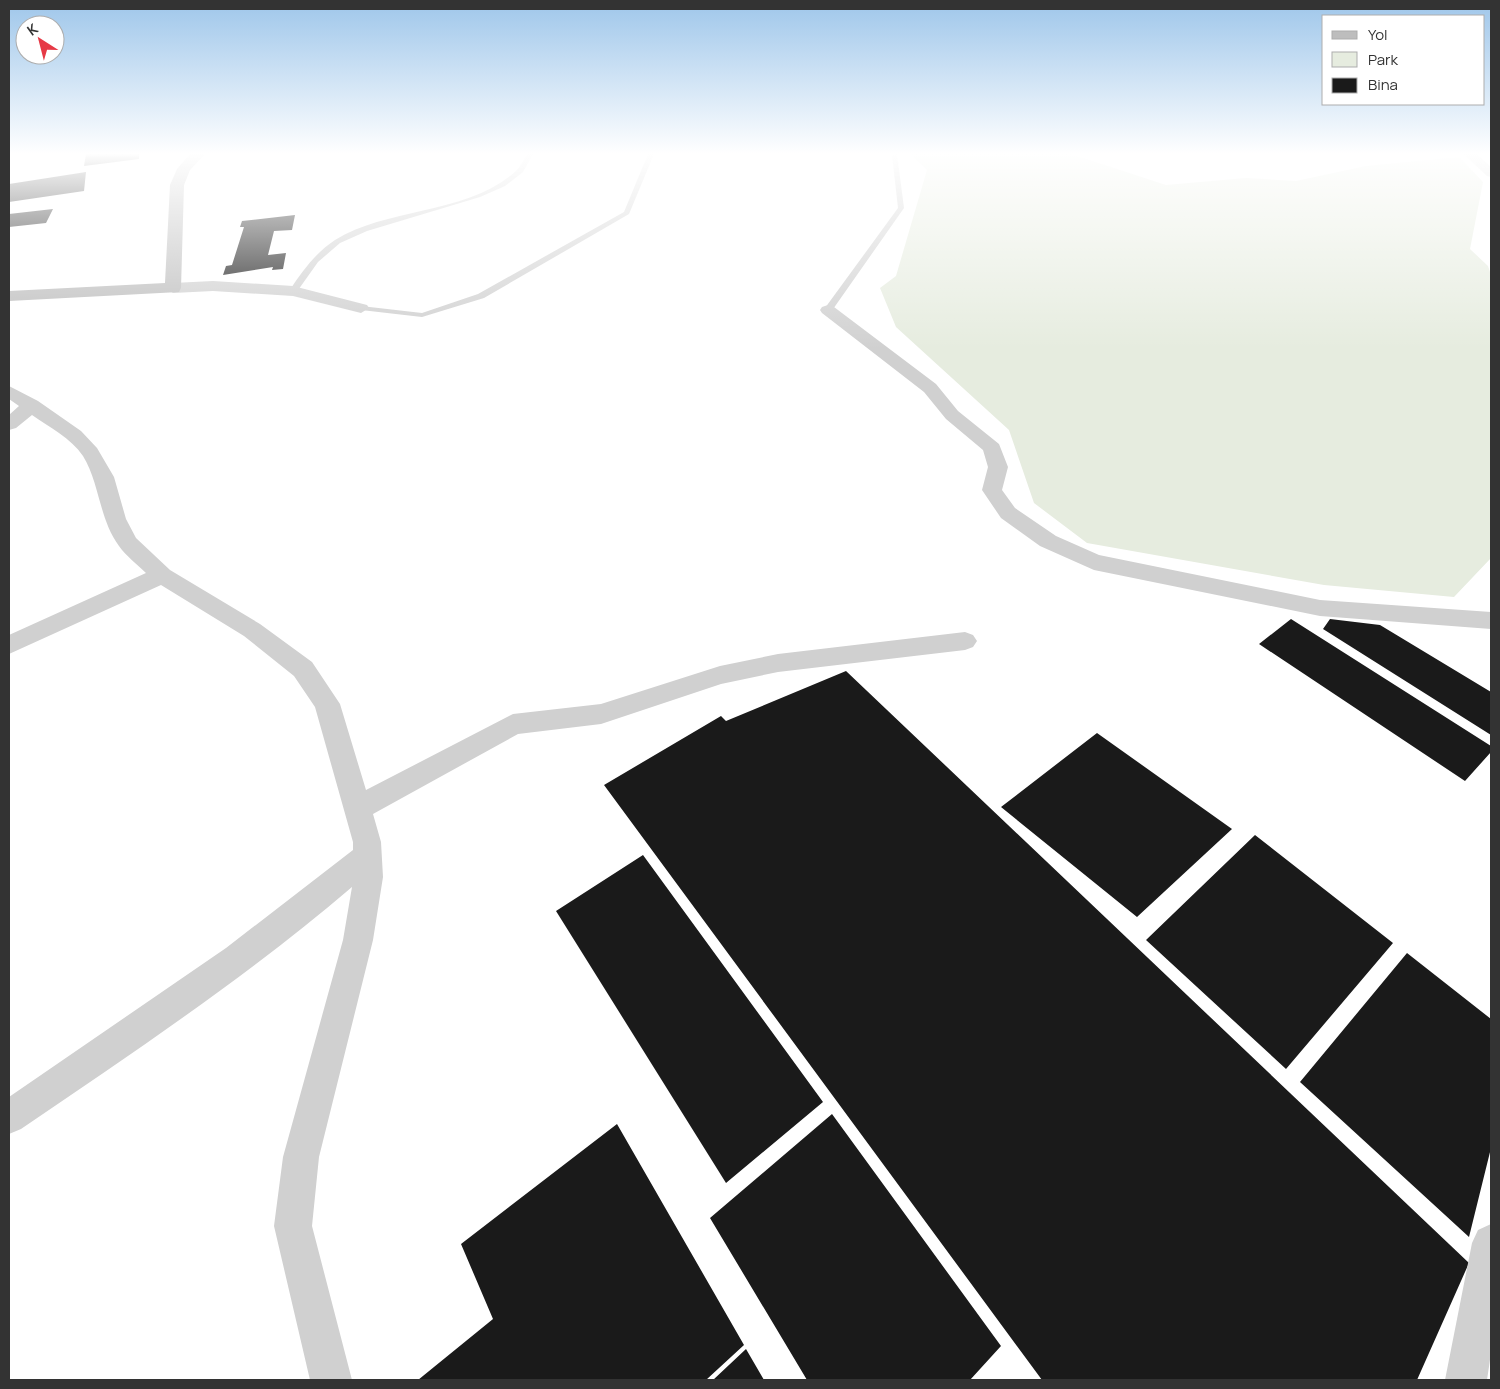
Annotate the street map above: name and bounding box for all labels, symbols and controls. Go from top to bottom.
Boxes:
north arrow [15,15,65,65]
legend [1322,15,1485,105]
text: K [23,18,42,39]
text: Yol [1368,24,1388,45]
text: Park [1368,49,1398,70]
text: Bina [1368,74,1398,95]

